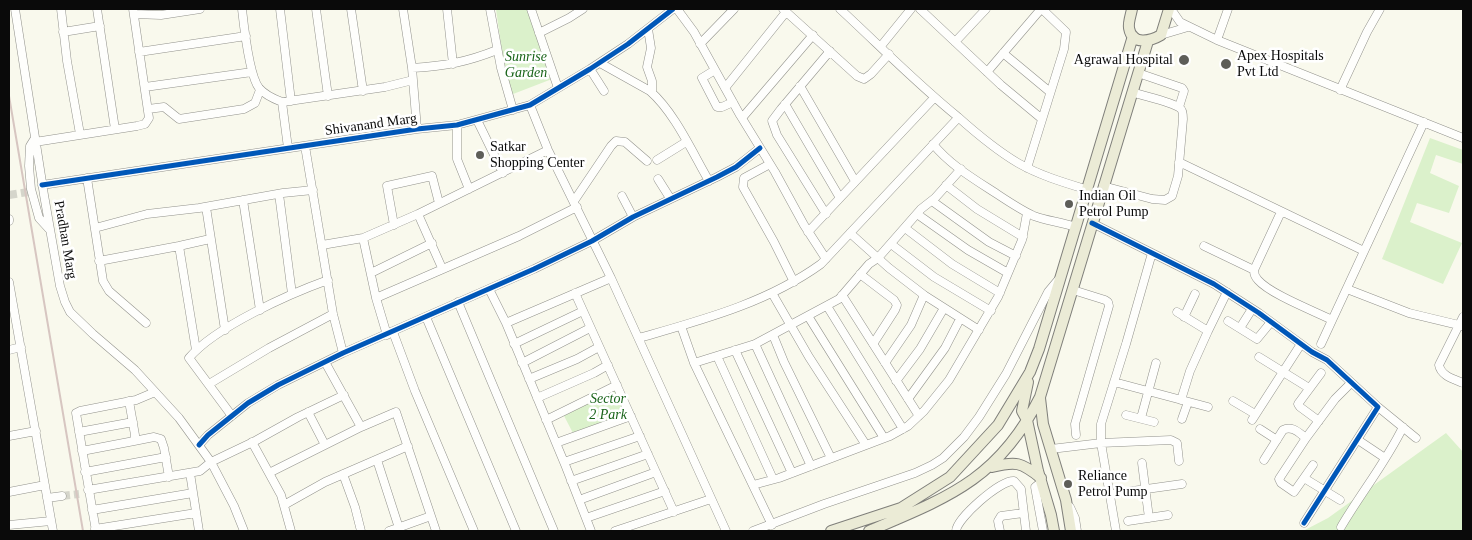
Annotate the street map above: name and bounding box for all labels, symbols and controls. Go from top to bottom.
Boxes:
place label: Apex Hospitals Pvt Ltd [1237,48,1334,80]
park label: Sunrise Garden [502,49,550,82]
place label: Agrawal Hospital [1062,52,1173,68]
marker: Agrawal Hospital [1177,53,1191,67]
marker: Apex Hospitals Pvt Ltd [1219,57,1233,71]
street label: Shivanand Marg [317,109,425,141]
place label: Satkar Shopping Center [490,139,601,172]
marker: Satkar Shopping Center [474,149,486,161]
place label: Indian Oil Petrol Pump [1079,188,1160,220]
street label: Pradhan Marg [49,192,81,288]
marker: Indian Oil Petrol Pump [1063,198,1075,210]
park label: Sector 2 Park [587,391,629,424]
place label: Reliance Petrol Pump [1078,468,1159,501]
marker: Reliance Petrol Pump [1062,478,1074,490]

